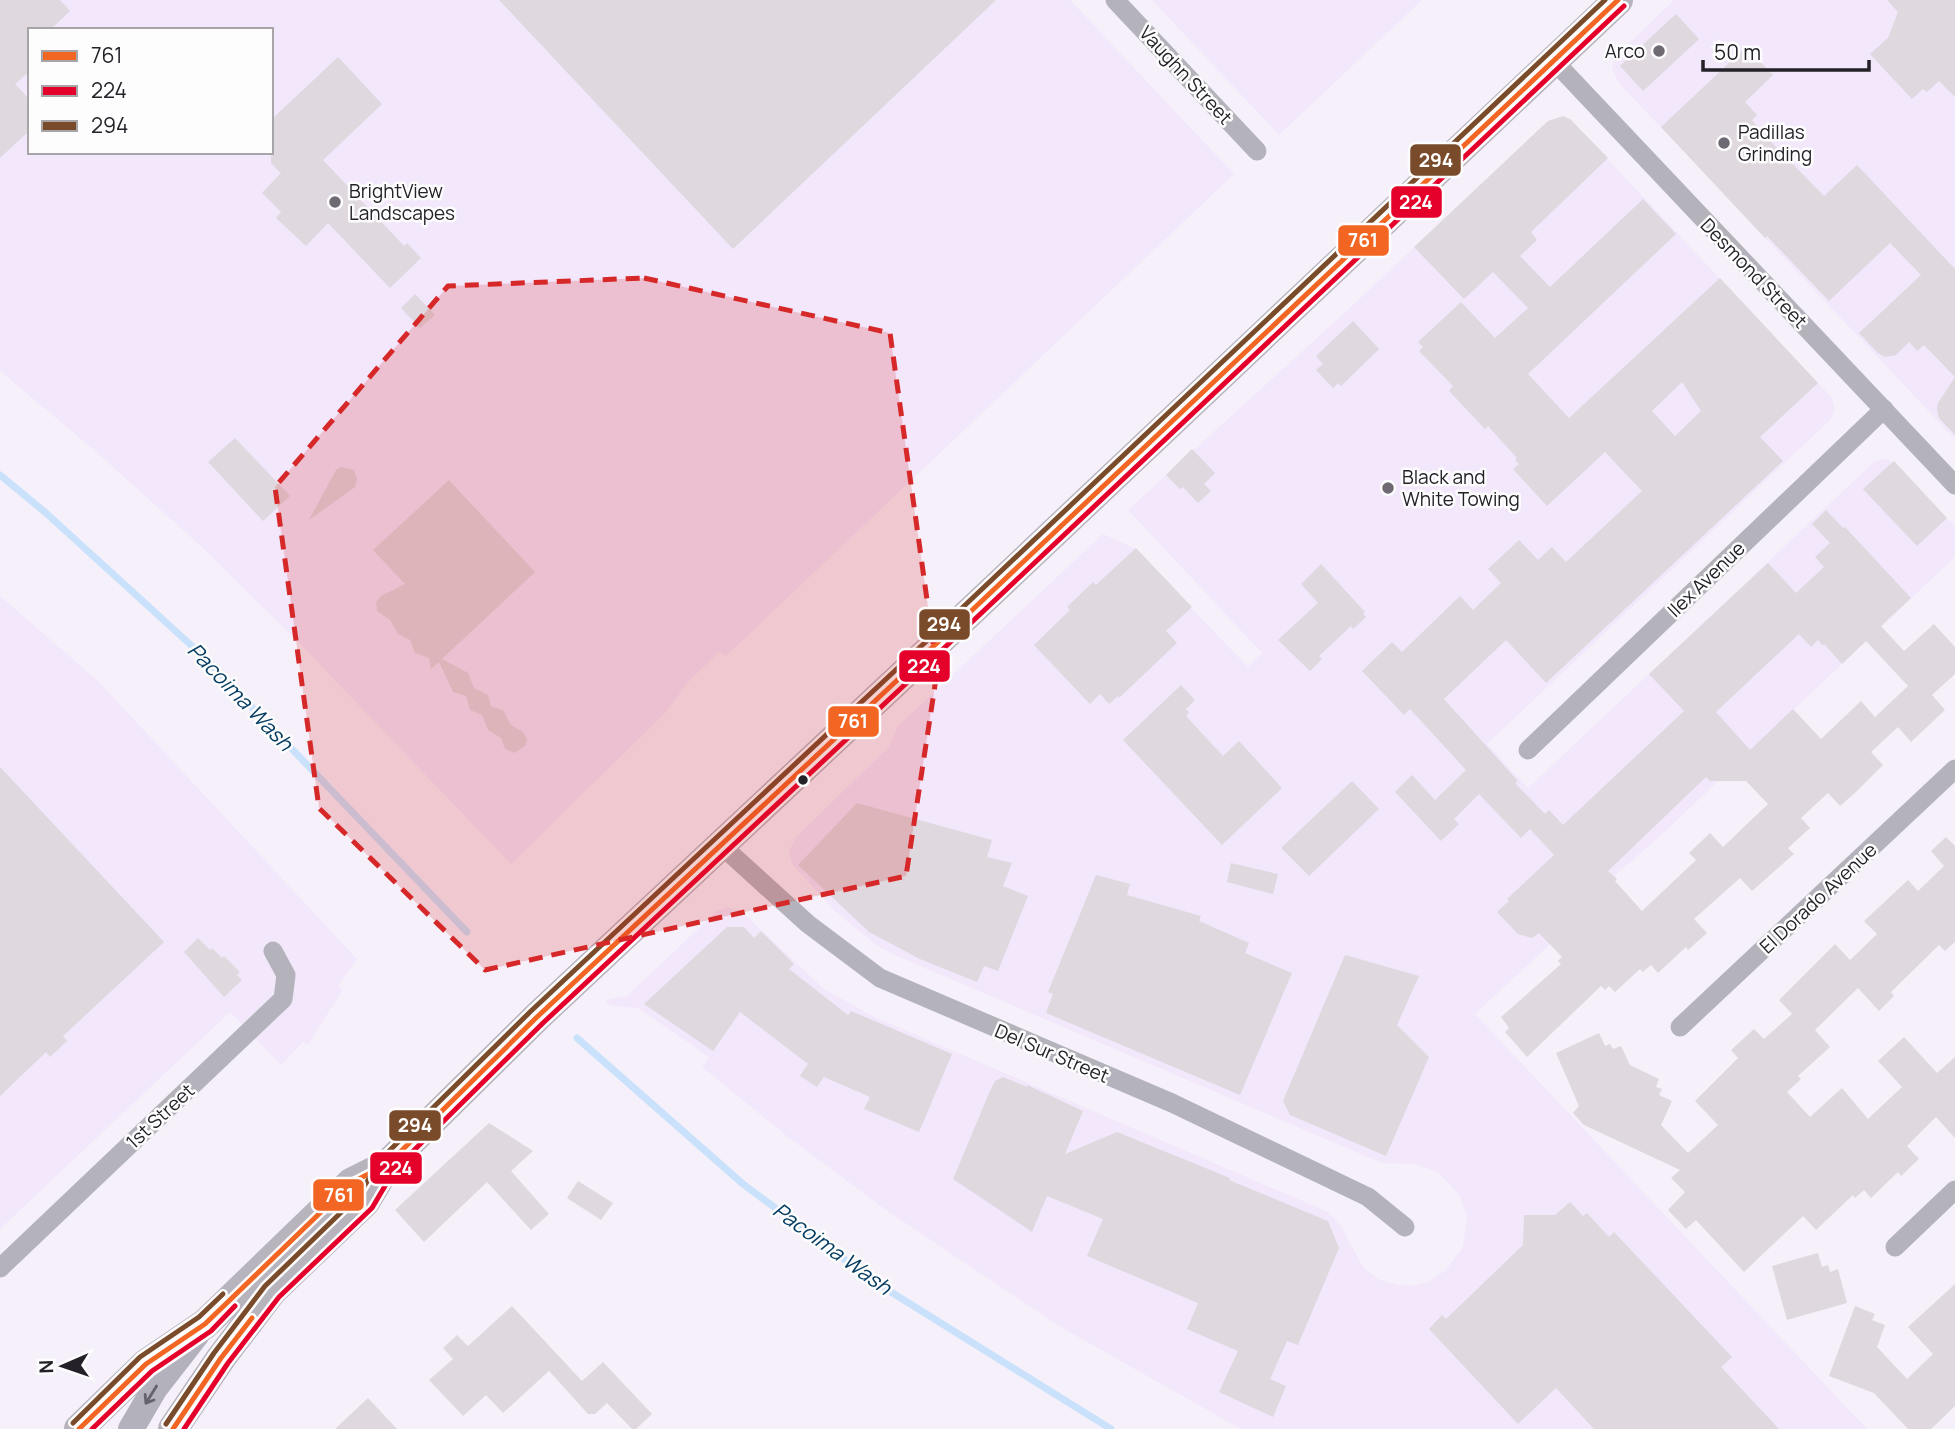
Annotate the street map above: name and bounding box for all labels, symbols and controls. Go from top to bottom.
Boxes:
street label: Vaughn Street [1134,20,1238,130]
legend [28,28,273,154]
scale bar [1703,28,1869,72]
place label: Arco [1605,38,1645,64]
text: 50 m [1714,38,1761,66]
text: 761 [91,41,122,69]
marker: Arco [1651,43,1667,59]
text: 224 [91,76,127,104]
text: 294 [91,111,128,139]
place label: Padillas Grinding [1738,119,1812,167]
marker: Padillas Grinding [1716,135,1732,151]
line badge: 294 [1409,143,1462,177]
text: 294 [1419,147,1453,173]
place label: BrightView Landscapes [349,178,455,226]
line badge: 224 [1390,185,1443,219]
text: 224 [1399,189,1433,215]
marker: BrightView Landscapes [327,194,343,210]
street label: Desmond Street [1695,212,1813,334]
line badge: 761 [1337,224,1390,257]
text: 761 [1348,227,1378,253]
place label: Black and White Towing [1402,464,1520,512]
marker: Black and White Towing [1380,480,1396,496]
street label: Ilex Avenue [1662,535,1750,623]
line badge: 294 [918,608,971,641]
text: 294 [927,611,961,637]
water label: Pacoima Wash [182,636,300,757]
line badge: 224 [898,649,951,683]
text: 224 [907,653,941,679]
line badge: 761 [827,705,880,738]
text: 761 [838,708,868,734]
unlabelled marker [796,773,810,787]
street label: El Dorado Avenue [1754,837,1882,959]
street label: Del Sur Street [991,1017,1113,1089]
street label: 1st Street [120,1078,200,1154]
line badge: 294 [388,1109,442,1142]
text: 294 [398,1112,432,1138]
line badge: 224 [369,1151,423,1185]
text: 224 [379,1155,413,1181]
line badge: 761 [312,1178,365,1212]
text: 761 [324,1182,354,1208]
water label: Pacoima Wash [768,1196,899,1302]
north arrow [28,1331,98,1401]
text: N [33,1359,59,1374]
one-way arrow [144,1385,158,1405]

